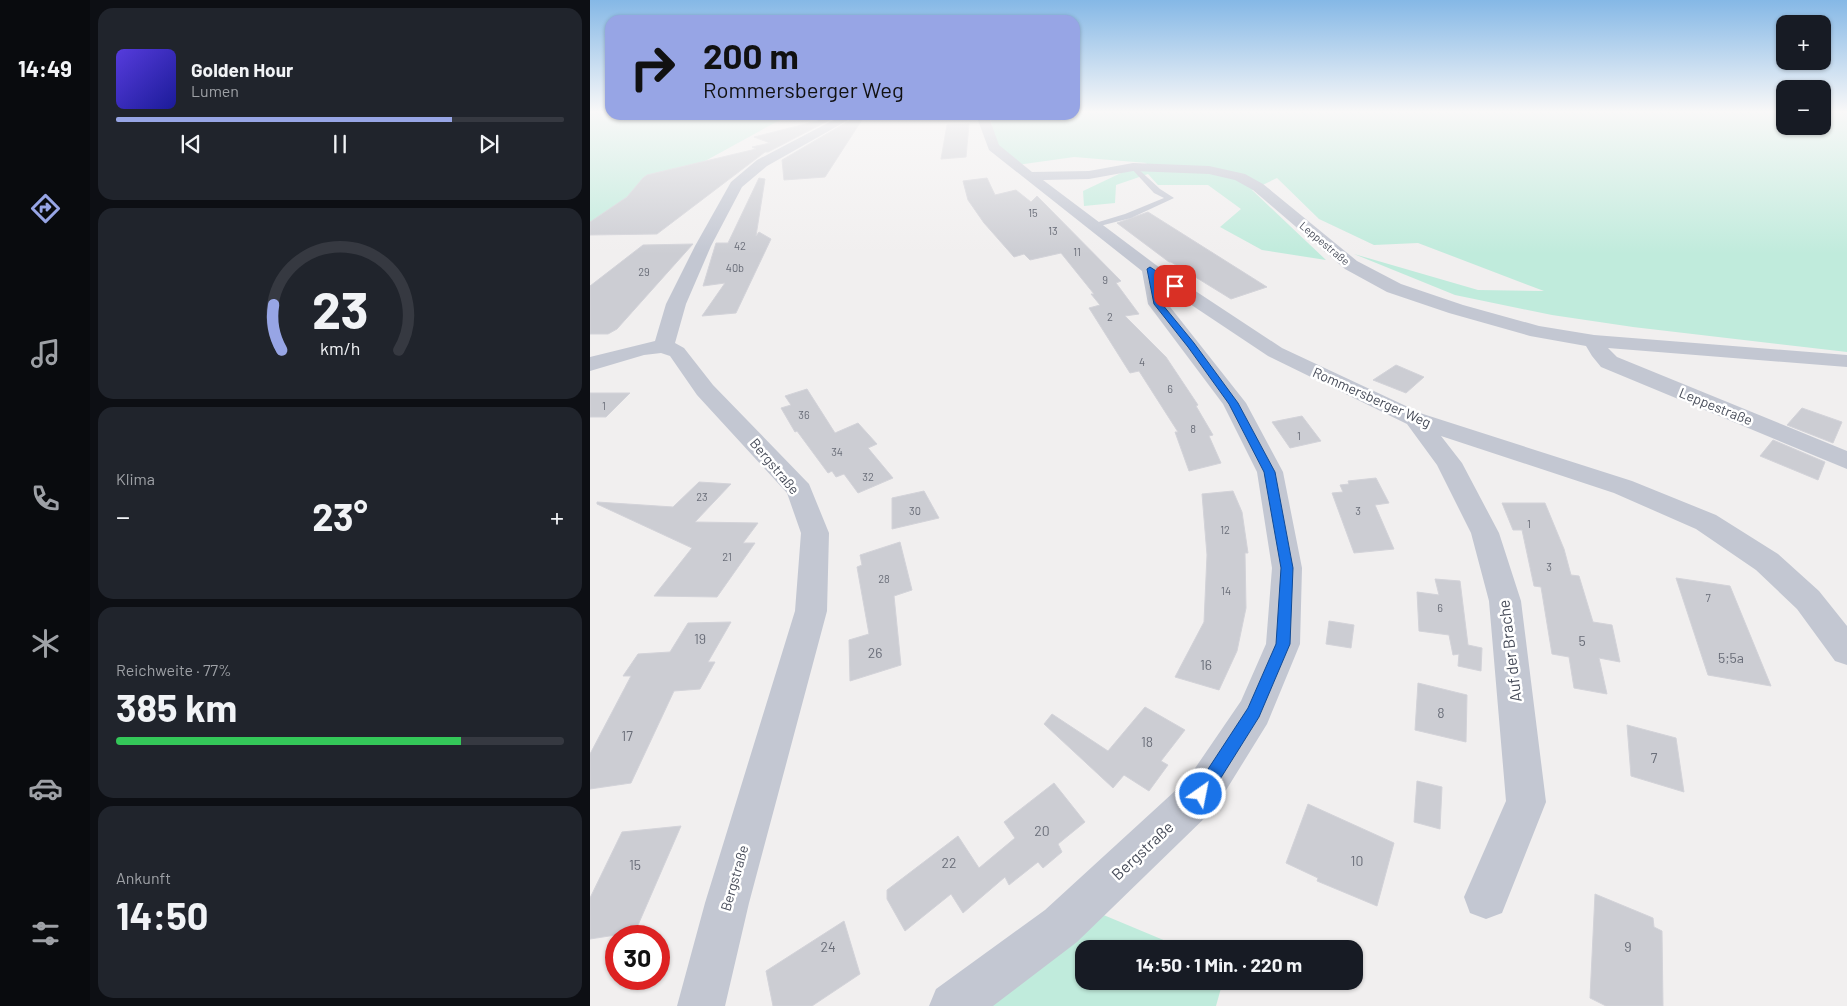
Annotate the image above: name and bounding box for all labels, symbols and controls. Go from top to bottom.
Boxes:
map controls [1776,15,1831,135]
button: + [1776,15,1831,70]
text: 200 m [703,34,799,76]
icon: right [620,35,685,100]
text: 14:49 [18,55,72,81]
text: Golden Hour [191,58,293,81]
text: Rommersberger Weg [703,76,904,102]
button: − [1776,80,1831,135]
text: Lumen [191,81,239,100]
icon: previous [177,130,205,158]
icon: pause [326,130,354,158]
icon: next [475,130,503,158]
icon: directions [28,191,63,226]
house number: 15 [1028,206,1038,219]
street label: Leppestraße [1298,218,1353,268]
house number: 13 [1048,224,1058,237]
house number: 42 [734,239,746,252]
house number: 11 [1073,245,1081,258]
house number: 40b [726,261,744,274]
house number: 29 [638,265,650,278]
pin [1154,265,1196,307]
icon: arrive [1161,272,1189,300]
house number: 9 [1102,273,1108,286]
text: 23 [312,277,368,339]
house number: 2 [1107,310,1113,323]
icon: music [28,336,63,371]
text: km/h [320,337,360,359]
house number: 4 [1139,355,1145,368]
street label: Rommersberger Weg [1310,363,1434,431]
house number: 6 [1167,382,1173,395]
street label: Leppestraße [1677,384,1755,428]
house number: 1 [602,399,606,412]
house number: 36 [798,408,810,421]
house number: 8 [1190,422,1196,435]
house number: 1 [1297,429,1301,442]
street label: Bergstraße [747,435,803,497]
house number: 34 [831,445,843,458]
text: Klima [116,469,155,488]
house number: 32 [862,470,874,483]
icon: phone [28,481,63,516]
house number: 23 [696,490,708,503]
text: 23° [312,493,368,539]
text: − [116,499,130,533]
text: + [550,499,564,533]
house number: 30 [909,504,921,517]
house number: 3 [1355,504,1361,517]
house number: 1 [1527,517,1531,530]
house number: 12 [1220,523,1230,536]
house number: 21 [722,550,732,563]
house number: 3 [1546,560,1552,573]
house number: 28 [878,572,890,585]
house number: 14 [1221,584,1231,597]
house number: 7 [1705,591,1711,604]
street label: Auf der Brache [1493,599,1525,703]
house number: 6 [1437,601,1443,614]
icon: climate [28,626,63,661]
house number: 19 [694,630,706,647]
house number: 5 [1578,632,1586,649]
house number: 26 [868,644,882,661]
house number: 5;5a [1718,649,1744,666]
house number: 16 [1200,656,1212,673]
text: Reichweite · 77% [116,660,232,679]
text: 385 km [116,684,237,730]
house number: 8 [1437,704,1445,721]
house number: 17 [621,727,633,744]
house number: 18 [1141,733,1153,750]
house number: 7 [1651,749,1658,766]
position arrow [1174,767,1226,819]
icon: car [28,771,63,806]
street label: Bergstraße [1107,817,1177,883]
house number: 20 [1034,822,1050,839]
street label: Bergstraße [716,843,752,913]
house number: 10 [1351,852,1363,869]
house number: 22 [941,854,957,871]
house number: 15 [629,856,641,873]
text: Ankunft [116,868,171,887]
text: 14:50 [116,892,208,938]
icon: filters [28,916,63,951]
speed limit sign: 30 [605,925,670,990]
house number: 24 [820,938,836,955]
house number: 9 [1624,938,1632,955]
text: 14:50 · 1 Min. · 220 m [1136,953,1302,976]

